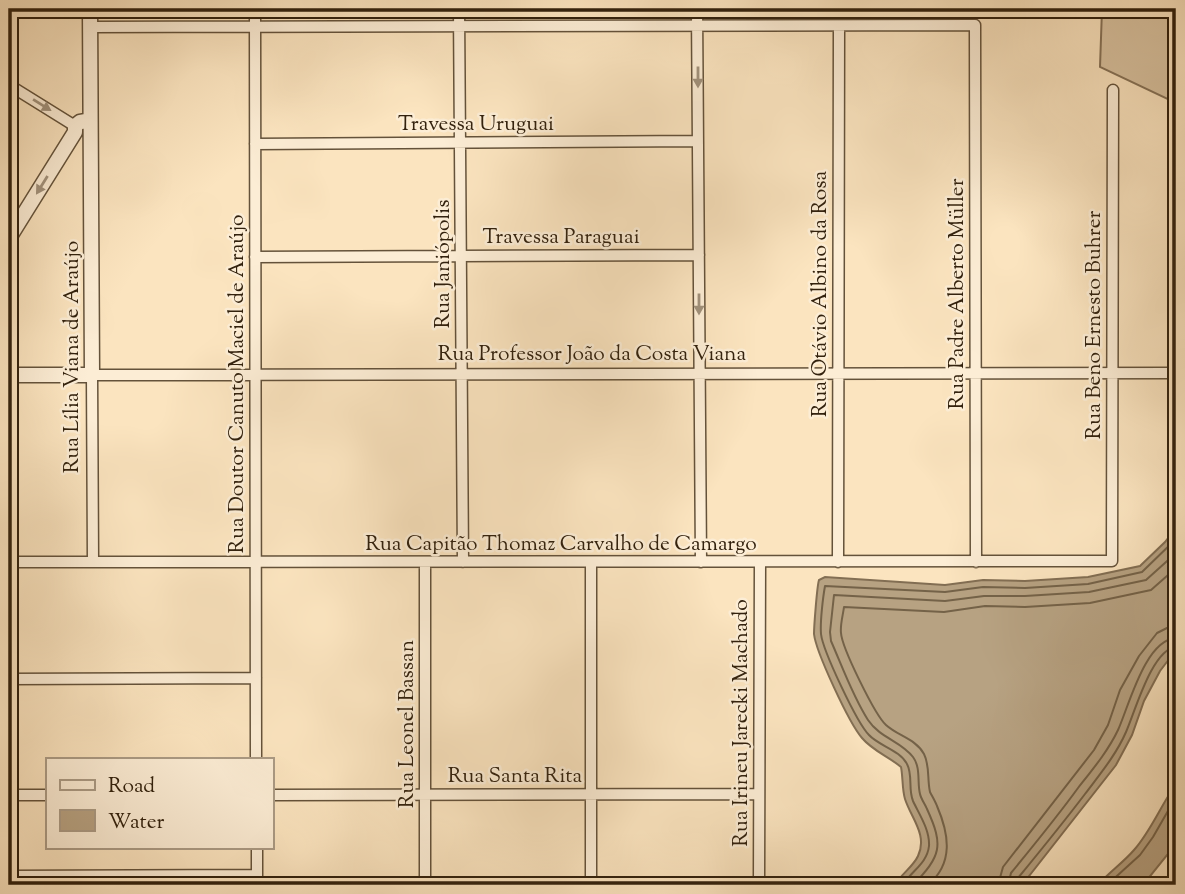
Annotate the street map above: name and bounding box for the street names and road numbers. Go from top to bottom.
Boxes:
street label: Travessa Uruguai [398,110,554,140]
street label: Rua Otávio Albino da Rosa [806,170,836,417]
street label: Rua Padre Alberto Müller [943,178,973,410]
street label: Rua Janiópolis [429,199,459,329]
street label: Rua Beno Ernesto Buhrer [1080,210,1110,439]
street label: Rua Doutor Canuto Maciel de Araújo [223,214,253,554]
street label: Travessa Paraguai [482,223,640,253]
street label: Rua Lília Viana de Araújo [58,241,88,473]
street label: Rua Professor João da Costa Viana [438,340,747,370]
street label: Rua Capitão Thomaz Carvalho de Camargo [365,530,757,560]
street label: Rua Irineu Jarecki Machado [727,599,757,847]
street label: Rua Leonel Bassan [393,640,423,808]
street label: Rua Santa Rita [448,762,582,792]

